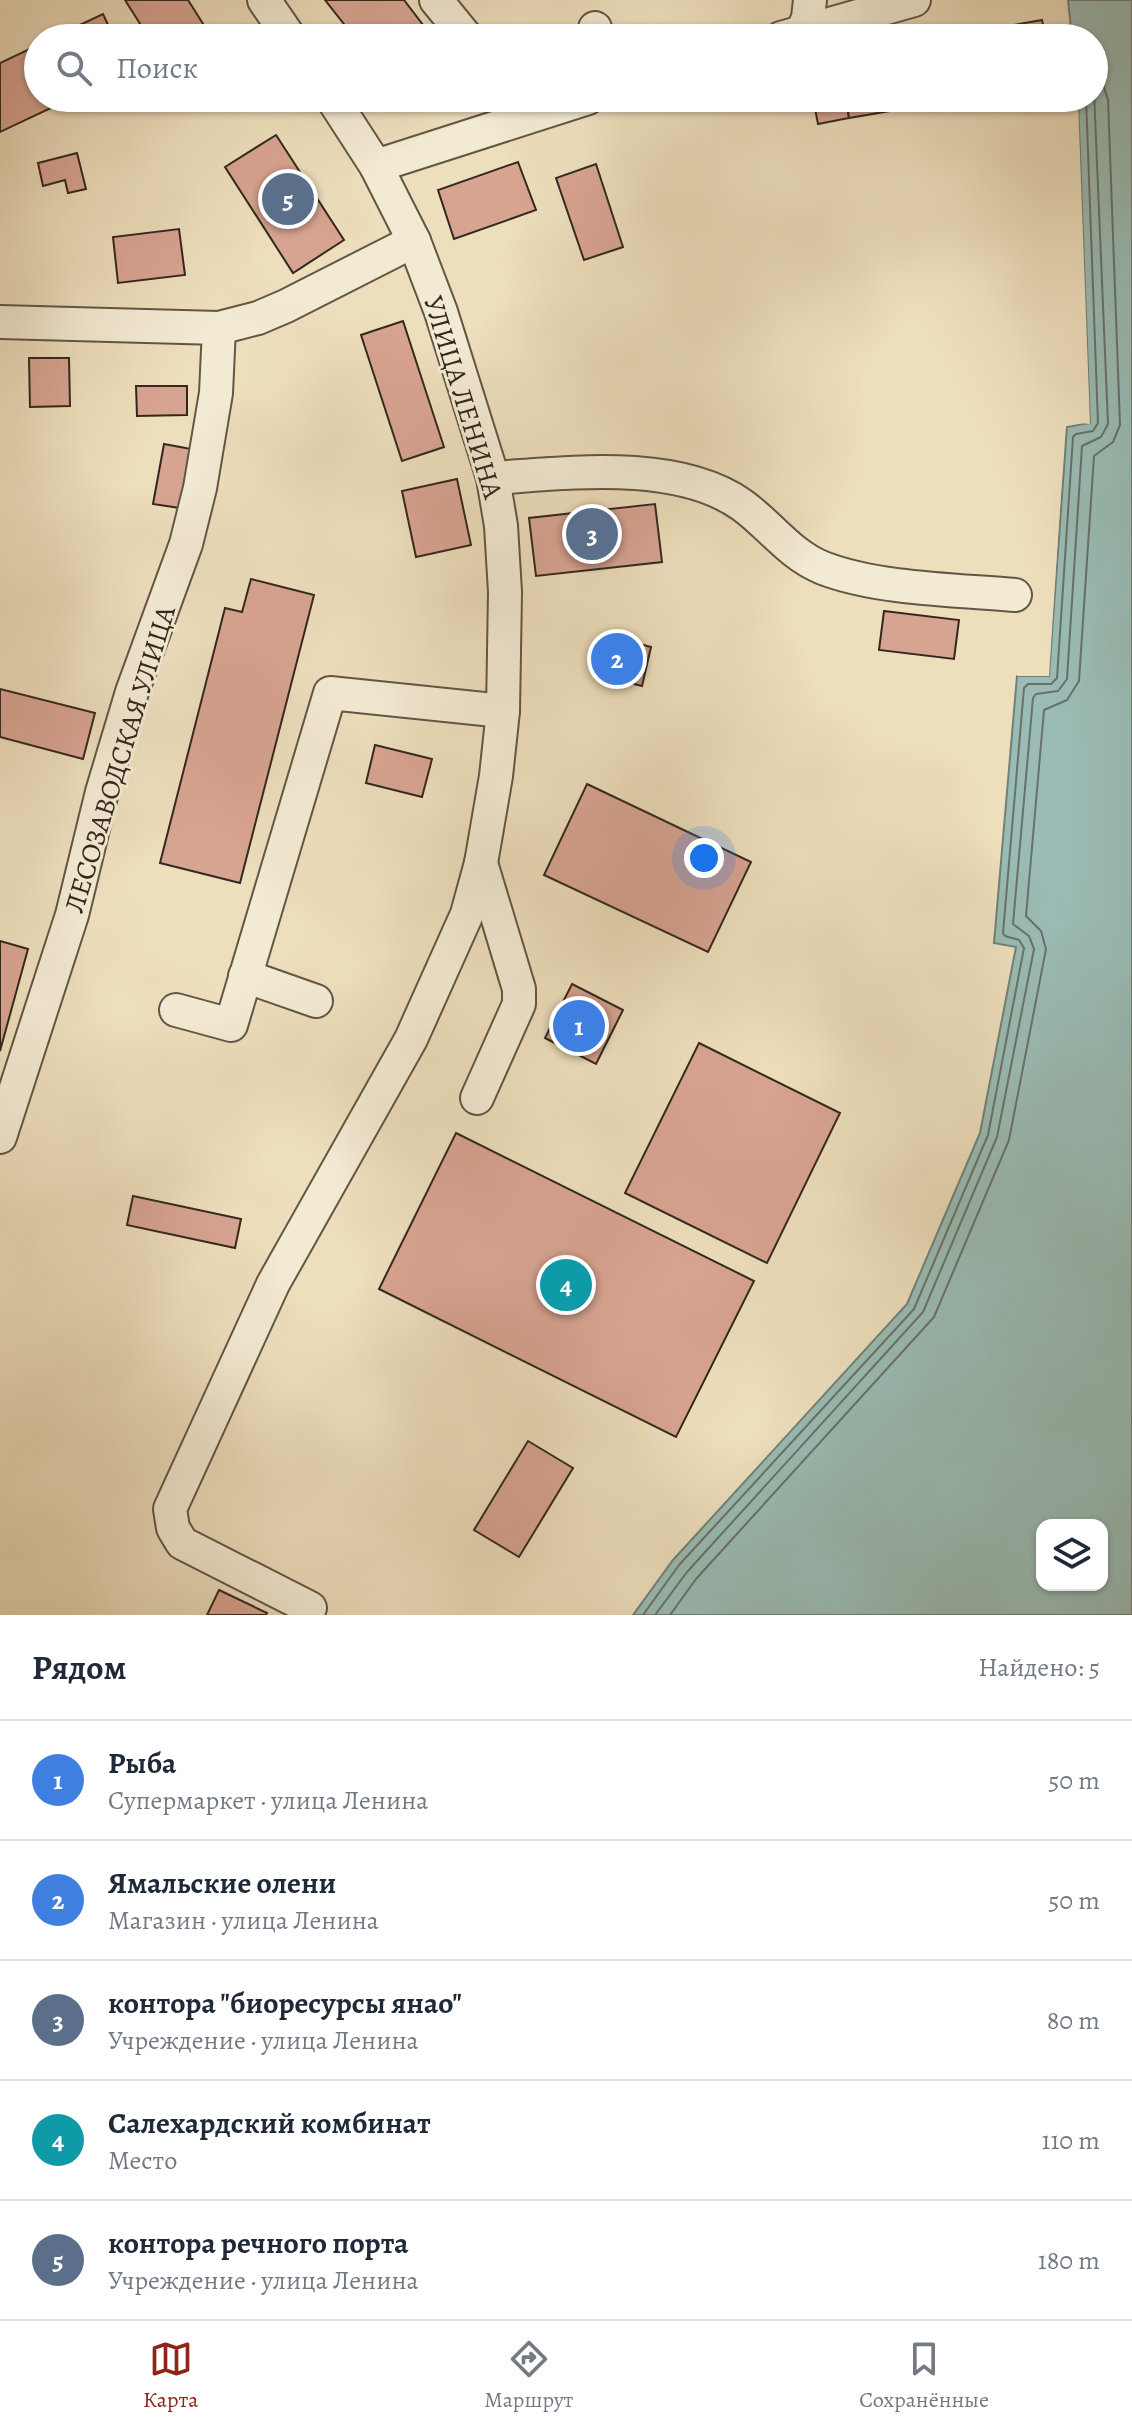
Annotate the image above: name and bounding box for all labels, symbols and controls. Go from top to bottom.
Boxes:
search box [24,24,1108,112]
icon: search [52,46,96,90]
text: Поиск [116,48,198,88]
pin: 5 [262,169,314,229]
street label: УЛИЦА ЛЕНИНА [414,291,512,504]
pin: 3 [566,504,618,564]
street label: ЛЕСОЗАВОДСКАЯ УЛИЦА [55,601,185,917]
pin: 2 [591,629,643,689]
your location [684,838,724,878]
pin: 1 [553,996,605,1056]
pin: 4 [540,1255,592,1315]
map controls [1036,1519,1108,1591]
button: layers [1036,1519,1108,1591]
text: Рядом [32,1644,126,1691]
text: Найдено: 5 [978,1650,1100,1685]
text: Рыба [108,1743,176,1783]
text: 1 [53,1763,63,1798]
text: 50 m [1048,1763,1100,1798]
text: Супермаркет · улица Ленина [108,1783,428,1818]
text: Ямальские олени [108,1863,336,1903]
text: 2 [52,1883,64,1918]
text: 50 m [1048,1883,1100,1918]
text: Магазин · улица Ленина [108,1903,379,1938]
text: контора "биоресурсы янао" [108,1983,462,2023]
text: 3 [52,2003,64,2038]
text: 80 m [1047,2003,1100,2038]
text: Учреждение · улица Ленина [108,2023,419,2058]
text: Салехардский комбинат [108,2103,431,2143]
text: 4 [52,2123,64,2158]
text: 110 m [1042,2123,1100,2158]
text: Место [108,2143,177,2178]
text: контора речного порта [108,2223,409,2263]
text: 5 [52,2243,64,2278]
text: 180 m [1038,2243,1100,2278]
text: Учреждение · улица Ленина [108,2263,419,2298]
tab: Карта [143,2337,198,2415]
tab: Маршрут [484,2337,573,2415]
tab: Сохранённые [859,2337,989,2415]

